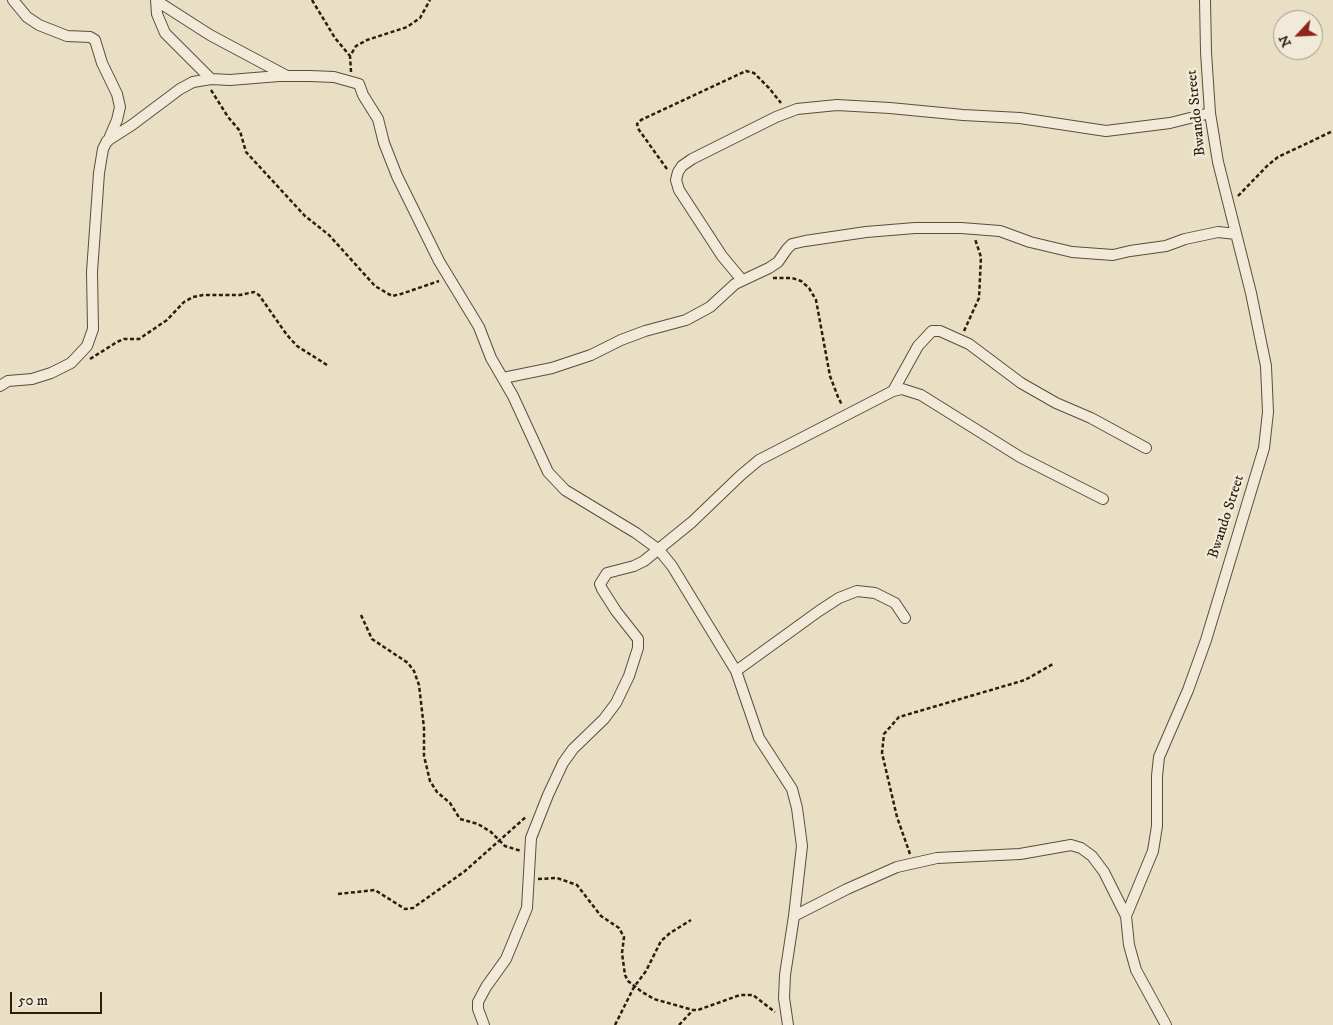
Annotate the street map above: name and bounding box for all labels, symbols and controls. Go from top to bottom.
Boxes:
north arrow [1273,10,1323,60]
text: N [1275,32,1296,50]
street label: Bwando Street [1184,69,1210,157]
street label: Bwando Street [1205,473,1249,561]
scale bar [12,982,105,1014]
text: 50 m [18,991,48,1010]

